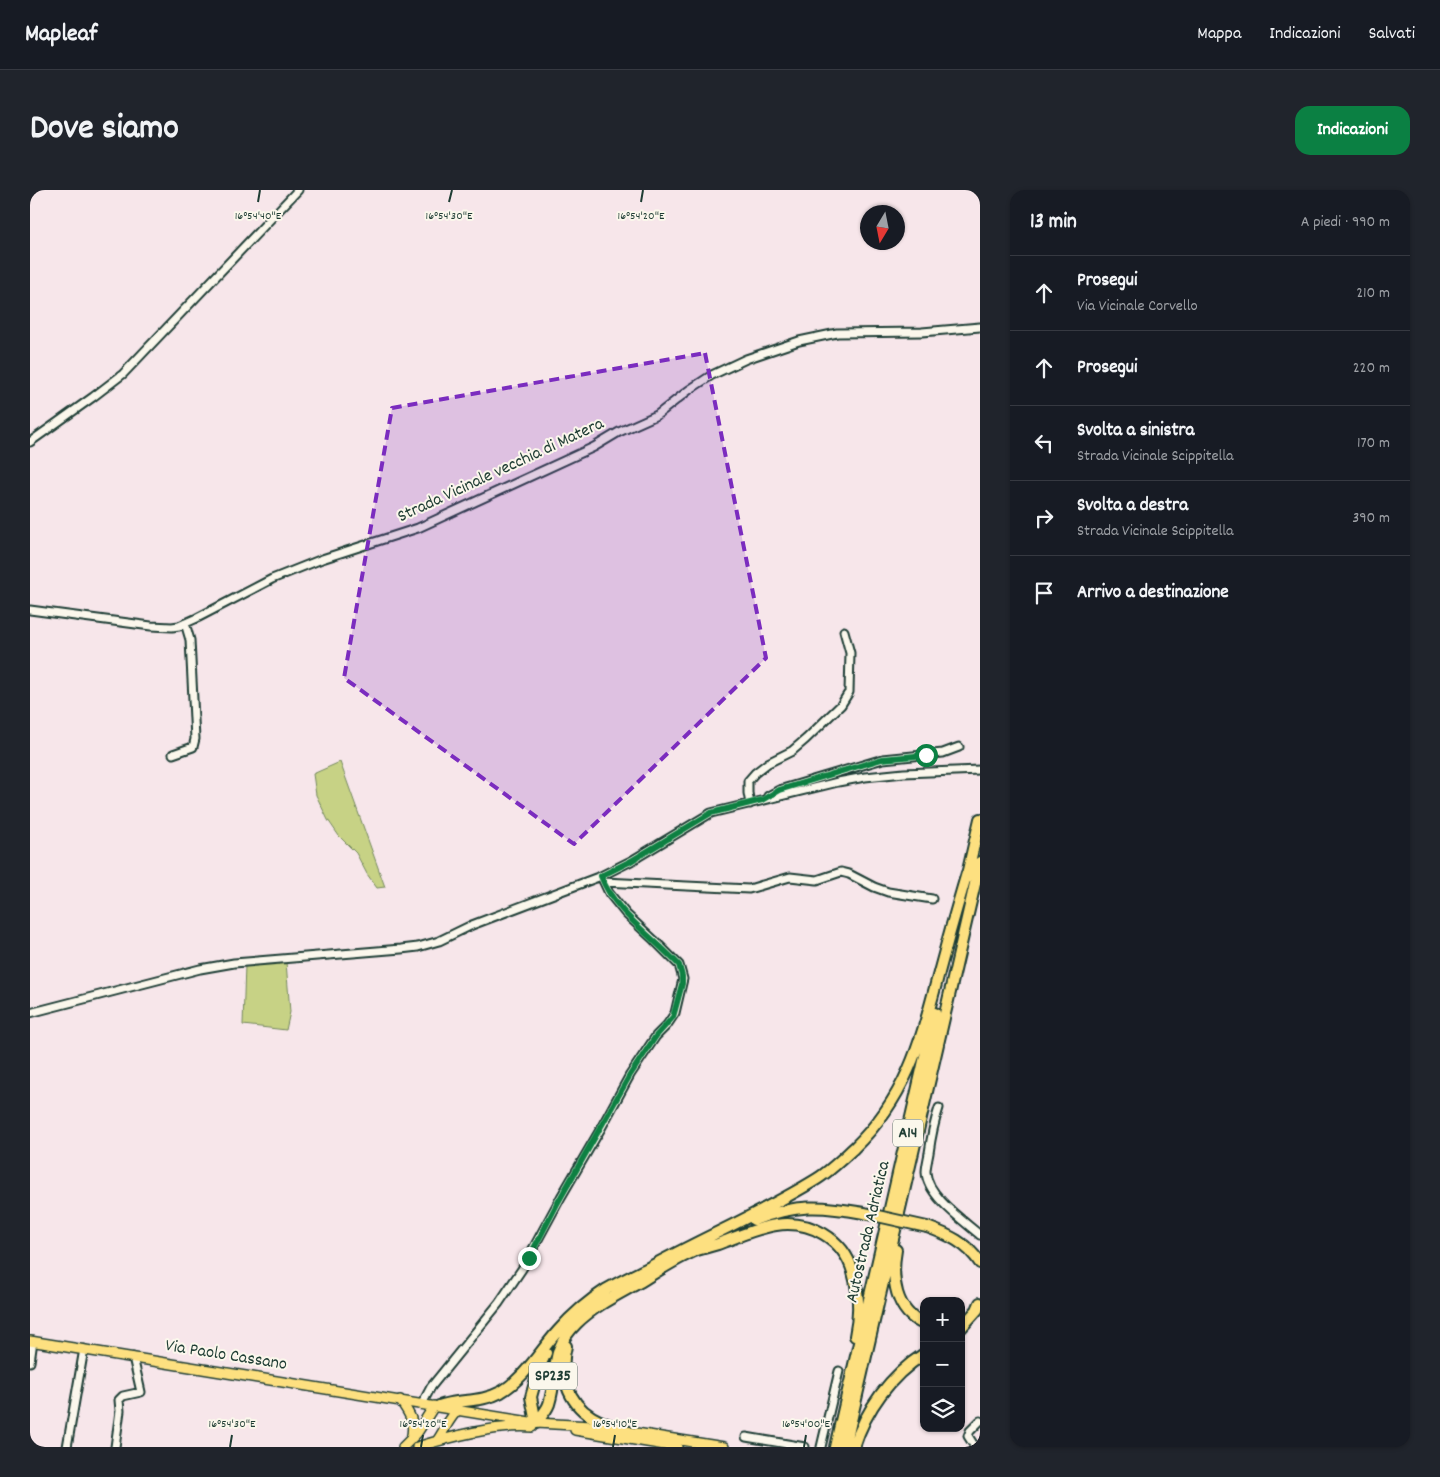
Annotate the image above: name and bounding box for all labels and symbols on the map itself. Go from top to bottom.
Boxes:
north arrow [860,205,905,250]
text: 16°54'40"E [235,208,282,225]
text: 16°54'30"E [426,208,473,225]
text: 16°54'20"E [618,208,665,225]
street label: Strada Vicinale vecchia di Matera [394,412,609,530]
route start [915,744,938,767]
road number: A14 [893,1120,923,1146]
street label: Autostrada Adriatica [841,1158,898,1305]
route end [518,1247,541,1270]
street label: Via Paolo Cassano [163,1334,289,1378]
road number: SP235 [529,1362,577,1390]
text: 16°54'30"E [209,1416,256,1433]
text: 16°54'20"E [400,1416,447,1433]
text: 16°54'10"E [593,1416,638,1433]
text: 16°54'00"E [782,1416,831,1433]

